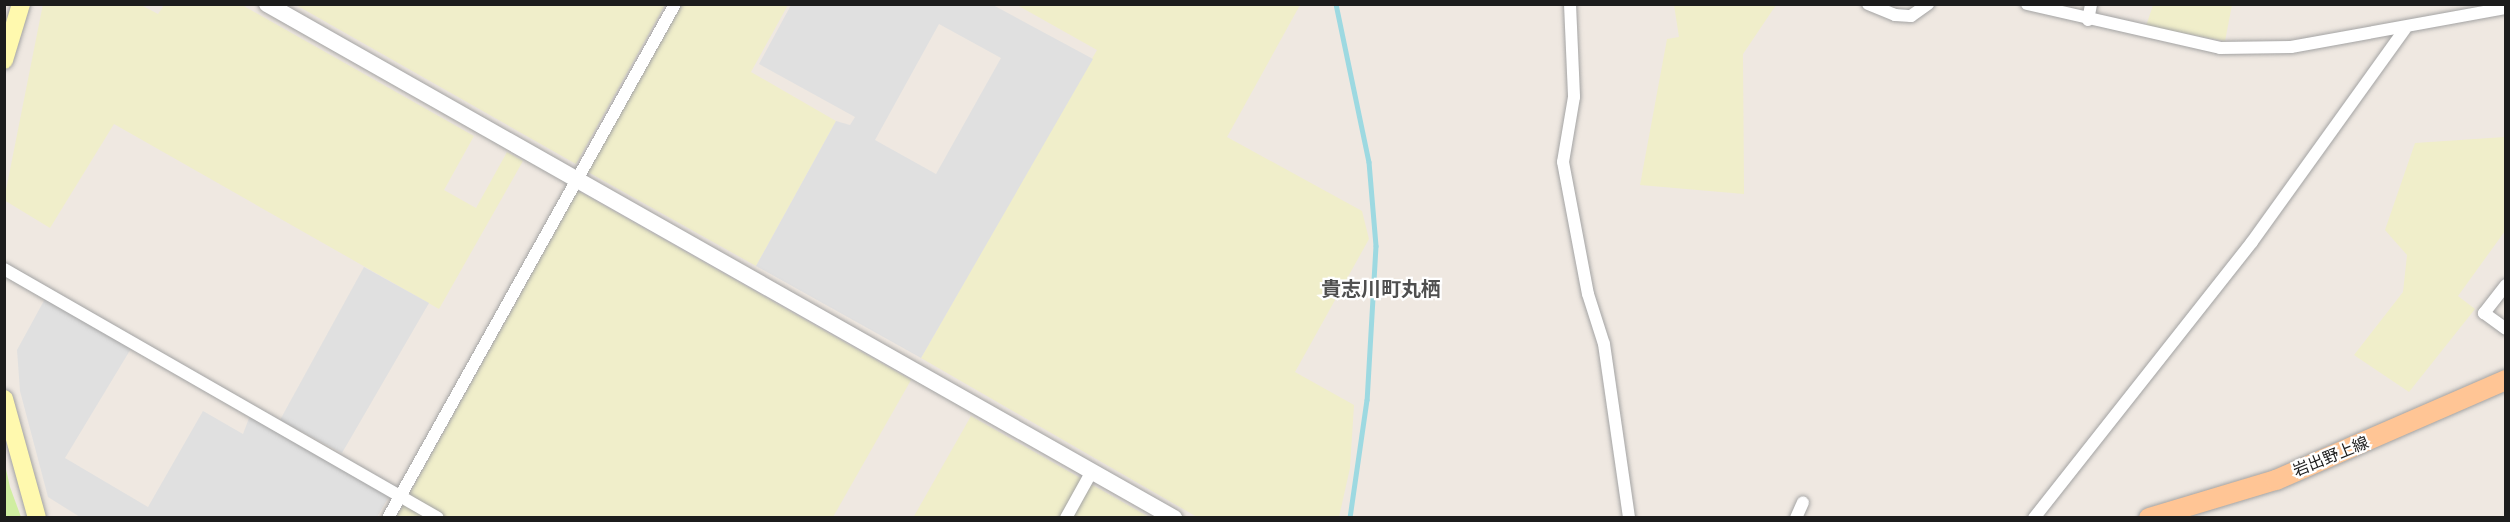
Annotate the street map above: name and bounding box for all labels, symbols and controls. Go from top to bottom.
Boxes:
district label: 貴志川町丸栖 [1321,277,1441,301]
street label: 岩出野上線 [2290,433,2372,481]

